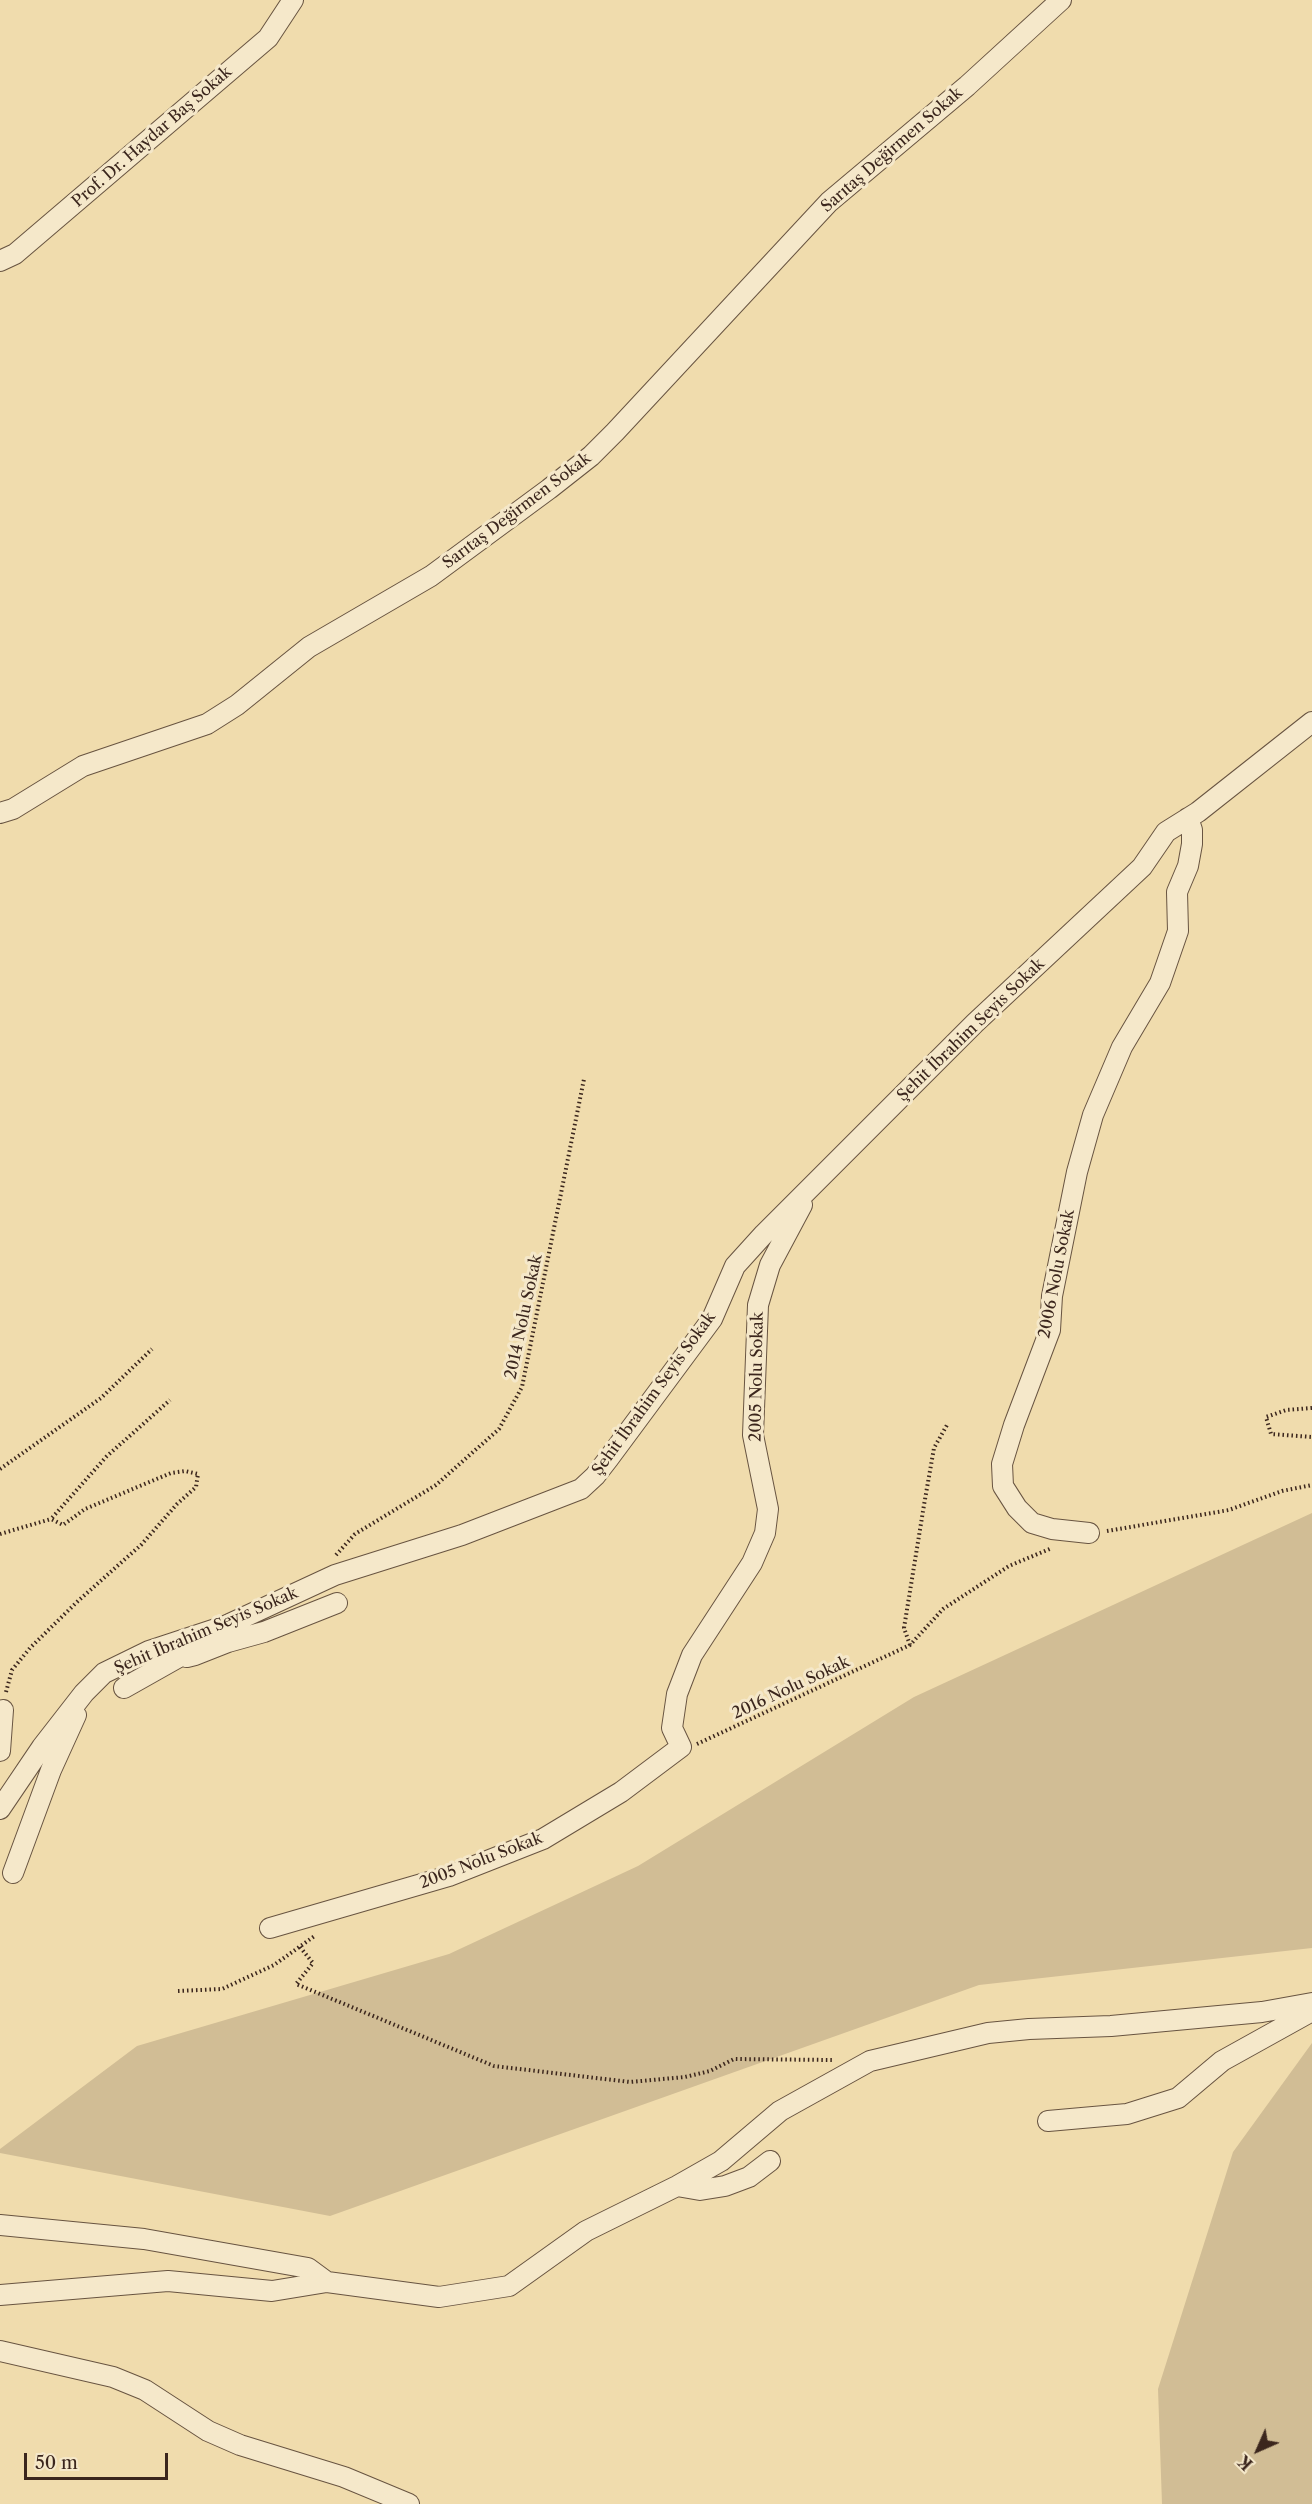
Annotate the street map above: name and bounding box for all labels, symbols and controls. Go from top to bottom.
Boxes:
street label: Prof. Dr. Haydar Baş Sokak [68,63,236,211]
street label: Sarıtaş Değirmen Sokak [817,83,967,217]
street label: Sarıtaş Değirmen Sokak [439,449,595,573]
street label: Şehit İbrahim Seyis Sokak [893,955,1049,1105]
street label: 2006 Nolu Sokak [1035,1208,1079,1340]
street label: 2014 Nolu Sokak [501,1253,547,1381]
street label: Şehit İbrahim Seyis Sokak [588,1309,720,1479]
street label: 2005 Nolu Sokak [746,1312,768,1442]
street label: Şehit İbrahim Seyis Sokak [111,1584,301,1678]
street label: 2016 Nolu Sokak [729,1652,853,1724]
street label: 2005 Nolu Sokak [417,1829,545,1893]
north arrow [1228,2420,1288,2480]
scale bar [27,2441,171,2479]
text: K [1234,2451,1257,2474]
text: 50 m [35,2452,78,2474]

